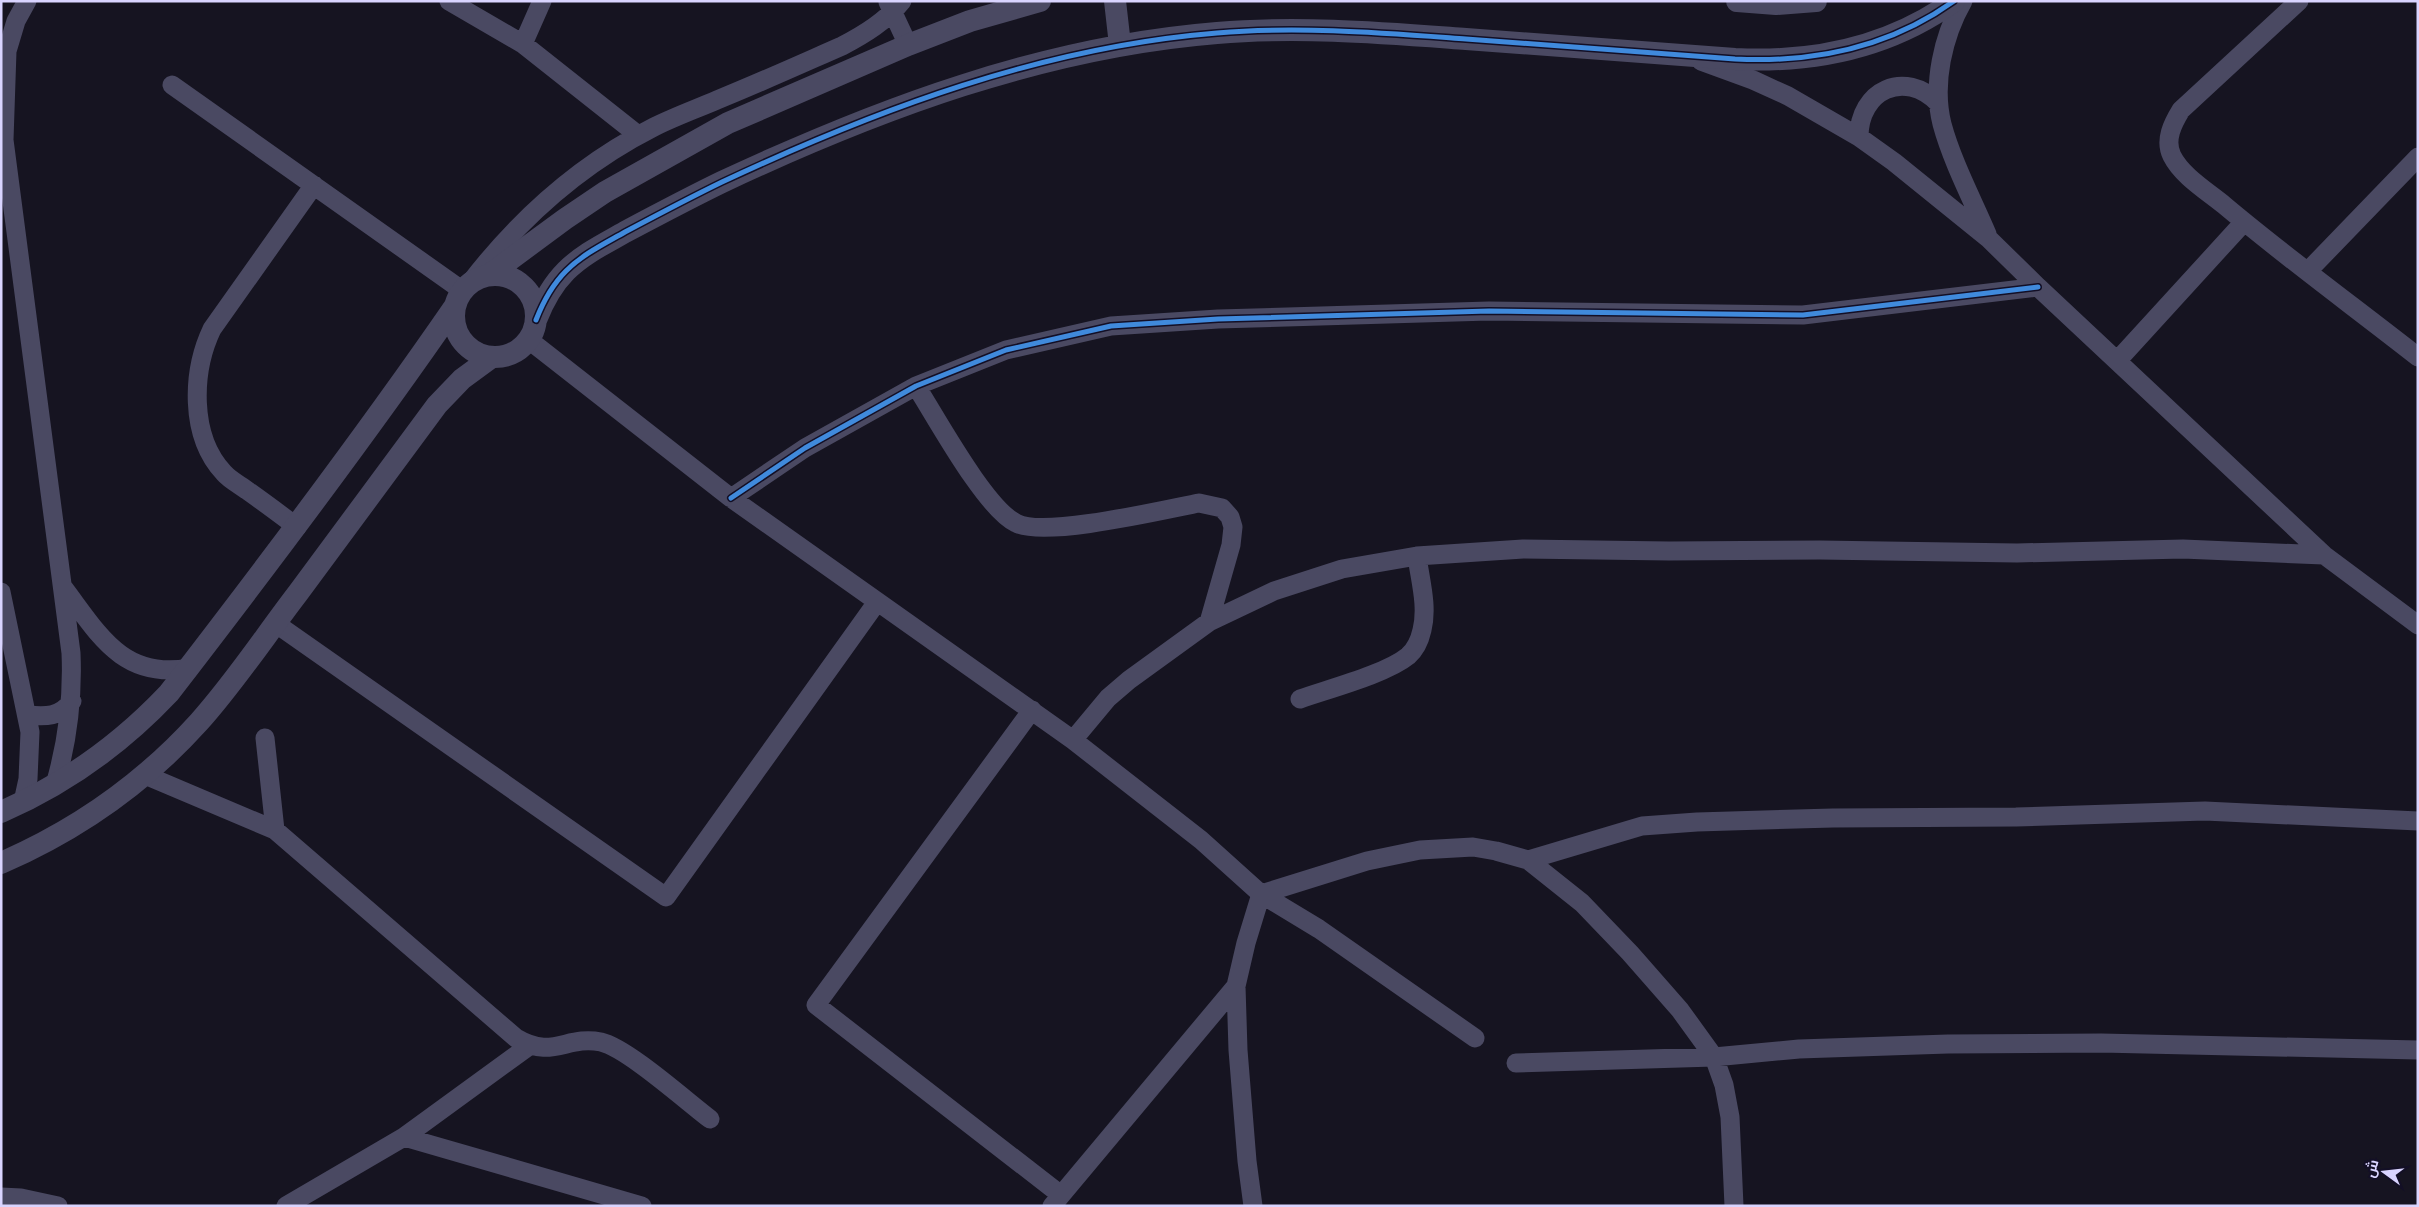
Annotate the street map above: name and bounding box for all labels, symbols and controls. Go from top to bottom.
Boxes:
north arrow [2359,1147,2409,1197]
text: ش [2361,1158,2382,1180]

